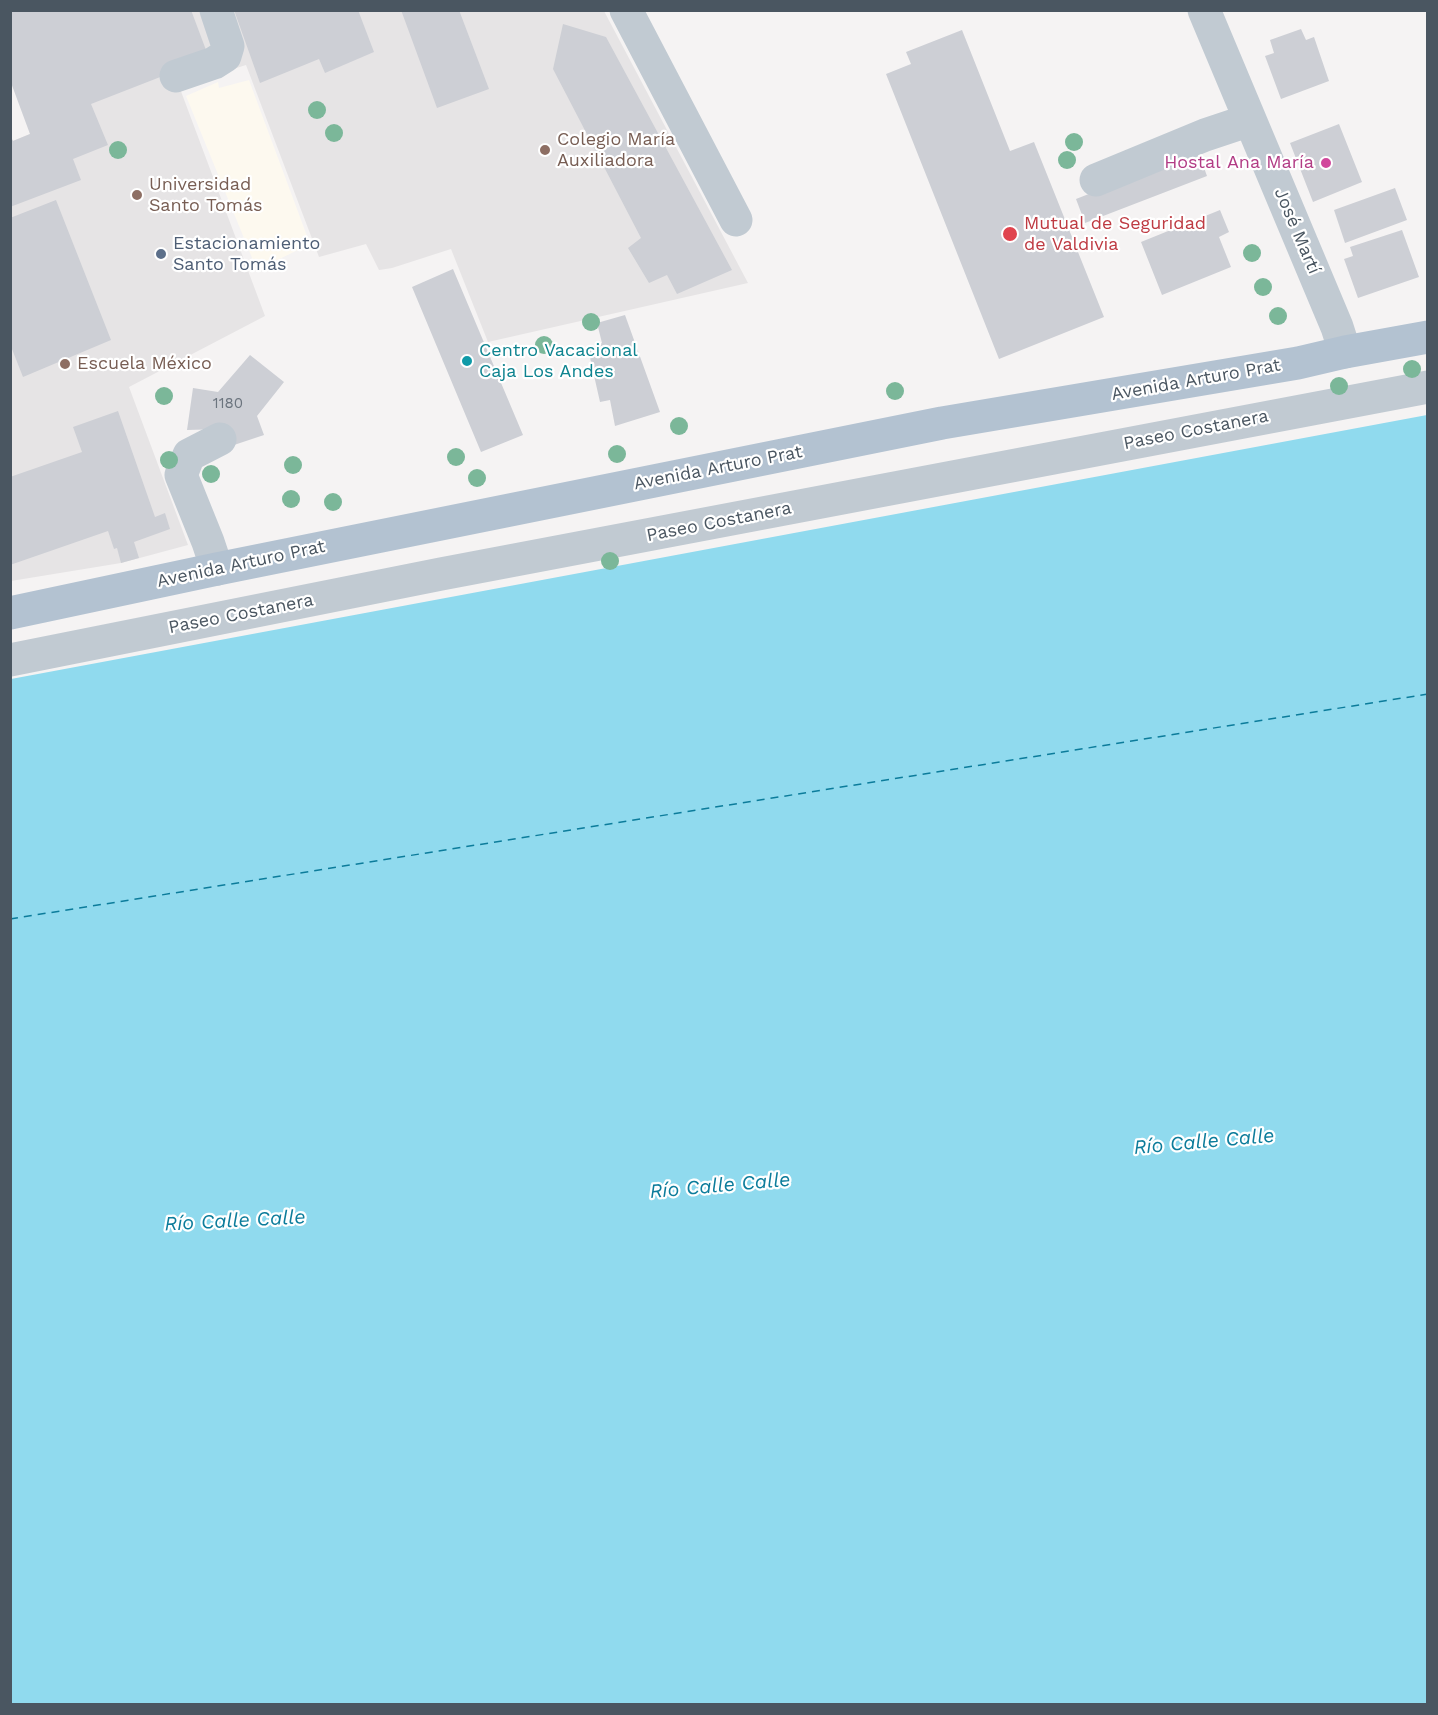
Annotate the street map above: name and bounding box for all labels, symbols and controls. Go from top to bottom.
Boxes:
place label: Colegio María Auxiliadora [557,129,675,172]
marker: Colegio María Auxiliadora [538,143,552,157]
place label: Hostal Ana María [1164,152,1314,174]
marker: Hostal Ana María [1319,156,1333,170]
place label: Universidad Santo Tomás [149,174,263,216]
street label: José Martí [1269,185,1325,277]
marker: Universidad Santo Tomás [130,188,144,202]
place label: Mutual de Seguridad de Valdivia [1024,213,1206,256]
marker: Mutual de Seguridad de Valdivia [1001,225,1019,243]
place label: Estacionamiento Santo Tomás [173,233,320,276]
marker: Estacionamiento Santo Tomás [154,247,168,261]
place label: Centro Vacacional Caja Los Andes [479,340,638,382]
place label: Escuela México [77,353,212,375]
marker: Centro Vacacional Caja Los Andes [460,354,474,368]
street label: Avenida Arturo Prat [1110,354,1282,406]
marker: Escuela México [58,357,72,371]
house number: 1180 [213,395,243,413]
street label: Paseo Costanera [1122,405,1270,455]
street label: Avenida Arturo Prat [632,441,804,495]
street label: Paseo Costanera [645,497,793,547]
street label: Avenida Arturo Prat [155,536,327,592]
street label: Paseo Costanera [167,589,315,639]
water label: Río Calle Calle [1133,1124,1275,1160]
water label: Río Calle Calle [649,1168,791,1204]
water label: Río Calle Calle [164,1205,306,1237]

